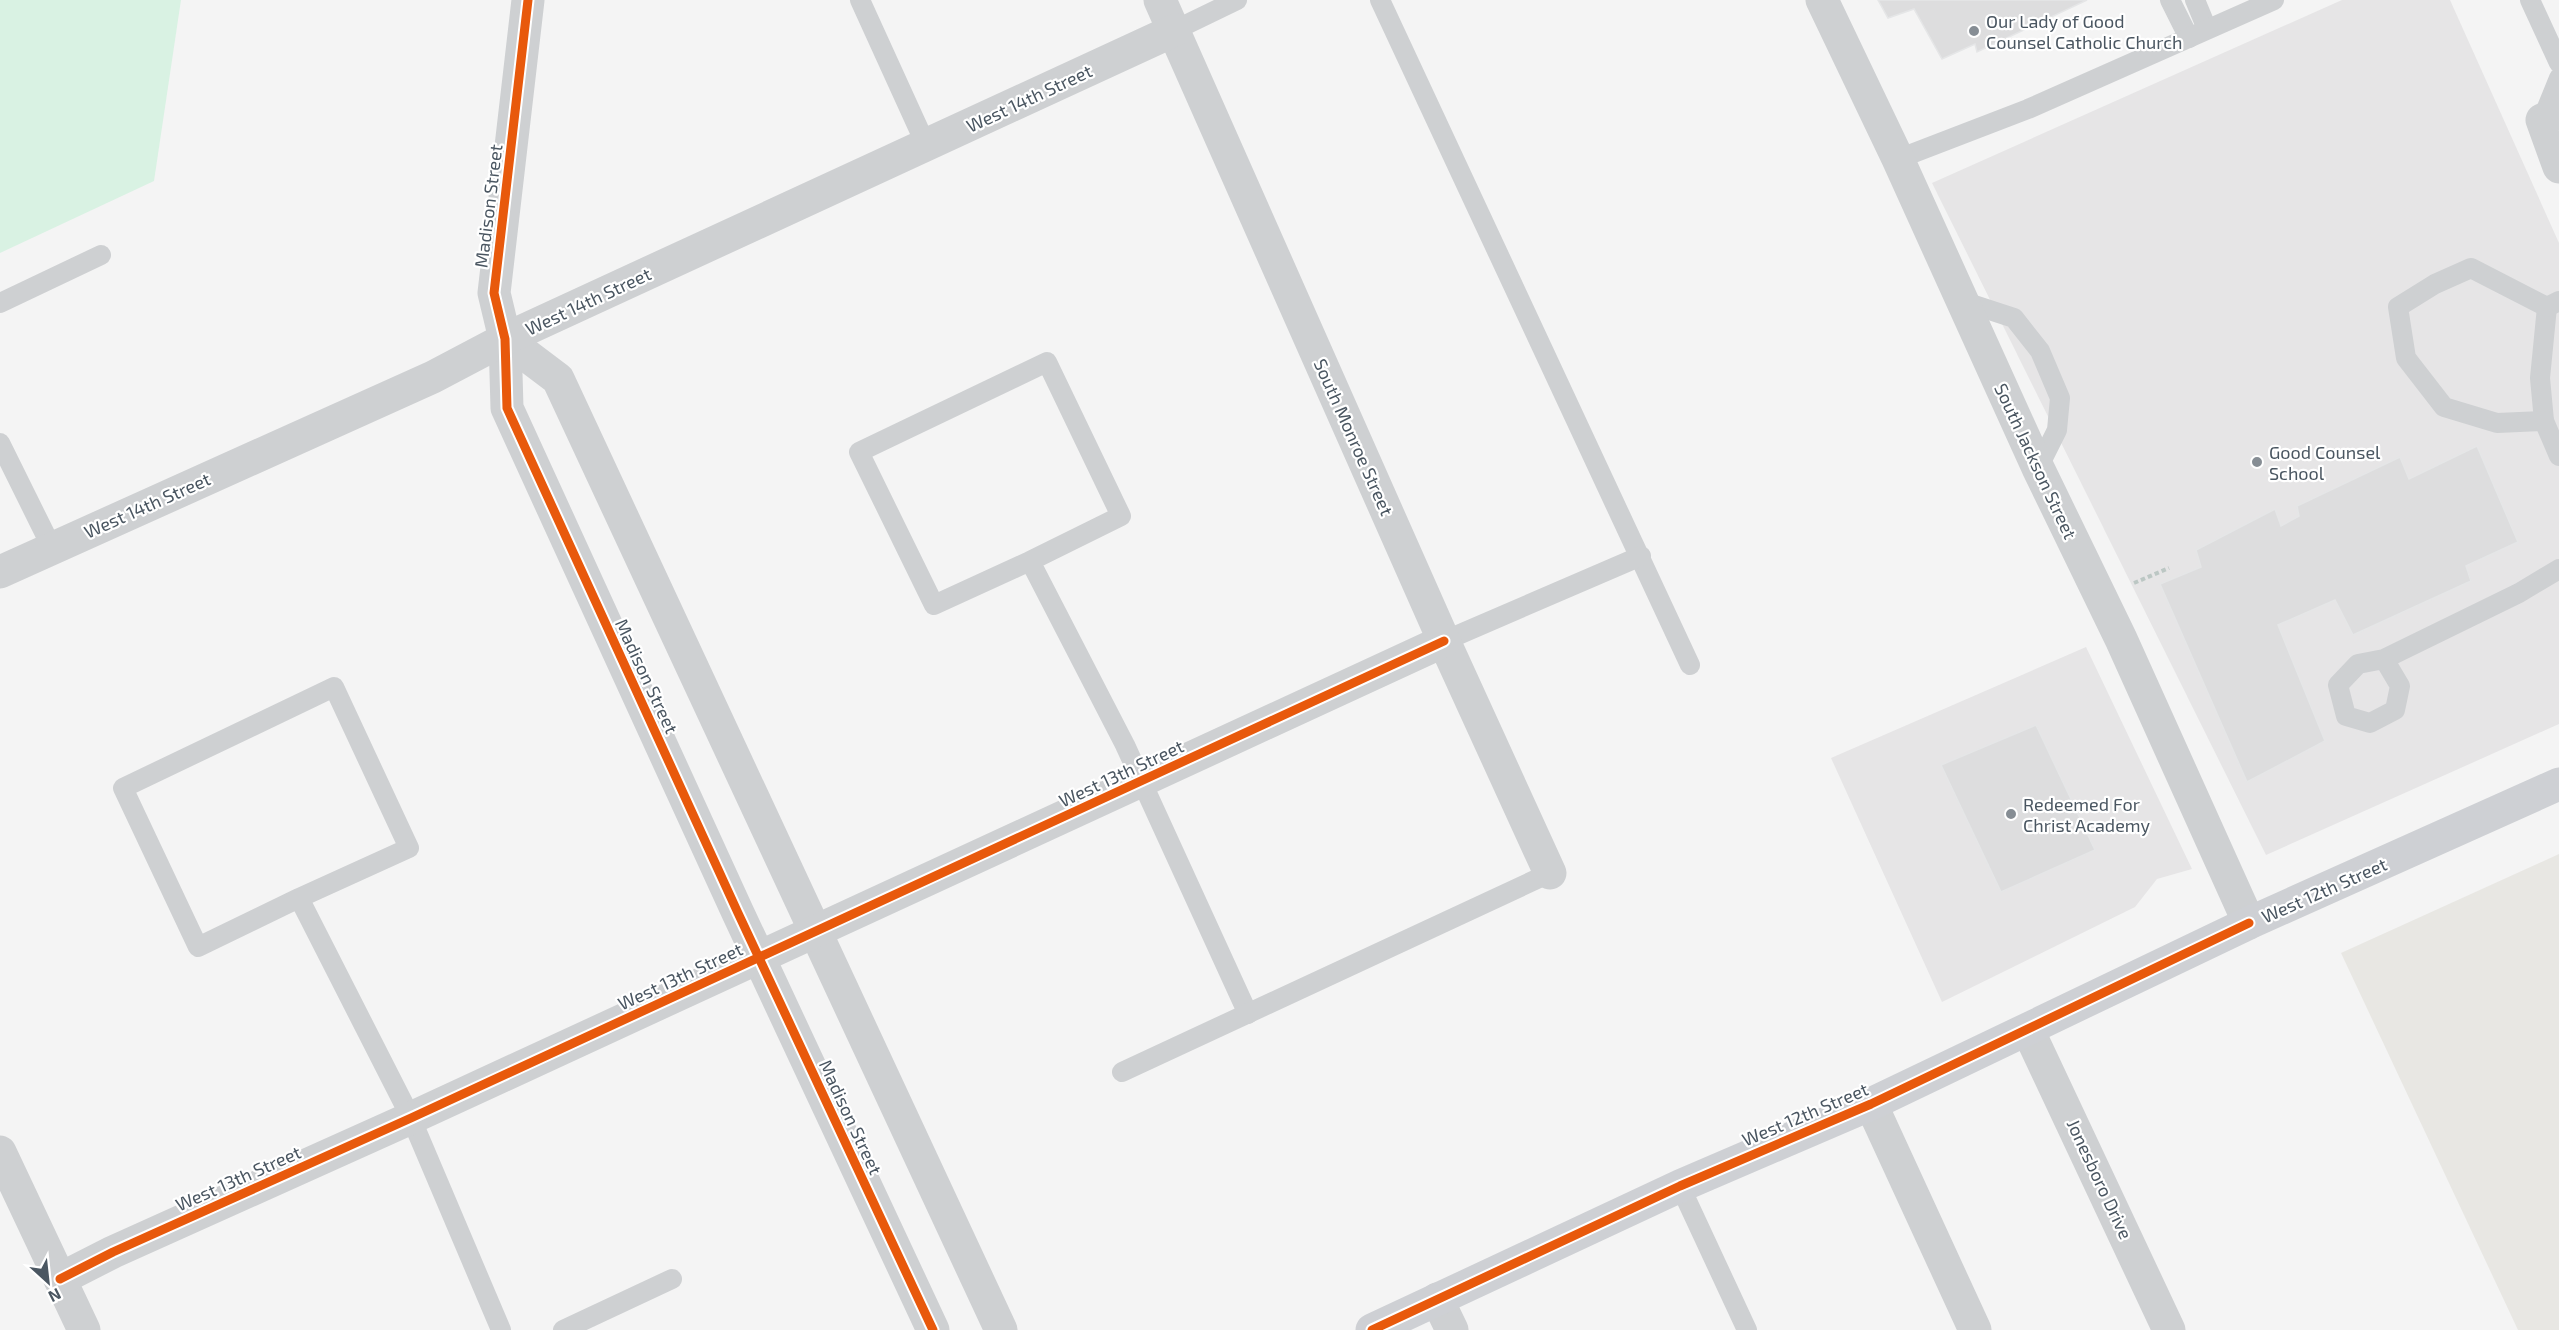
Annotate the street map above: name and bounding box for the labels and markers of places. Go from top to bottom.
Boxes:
place label: Our Lady of Good Counsel Catholic Church [1986,10,2182,53]
marker: Our Lady of Good Counsel Catholic Church [1967,24,1981,38]
place label: Good Counsel School [2269,441,2381,484]
marker: Good Counsel School [2250,455,2264,469]
place label: Redeemed For Christ Academy [2023,793,2151,836]
marker: Redeemed For Christ Academy [2004,807,2018,821]

